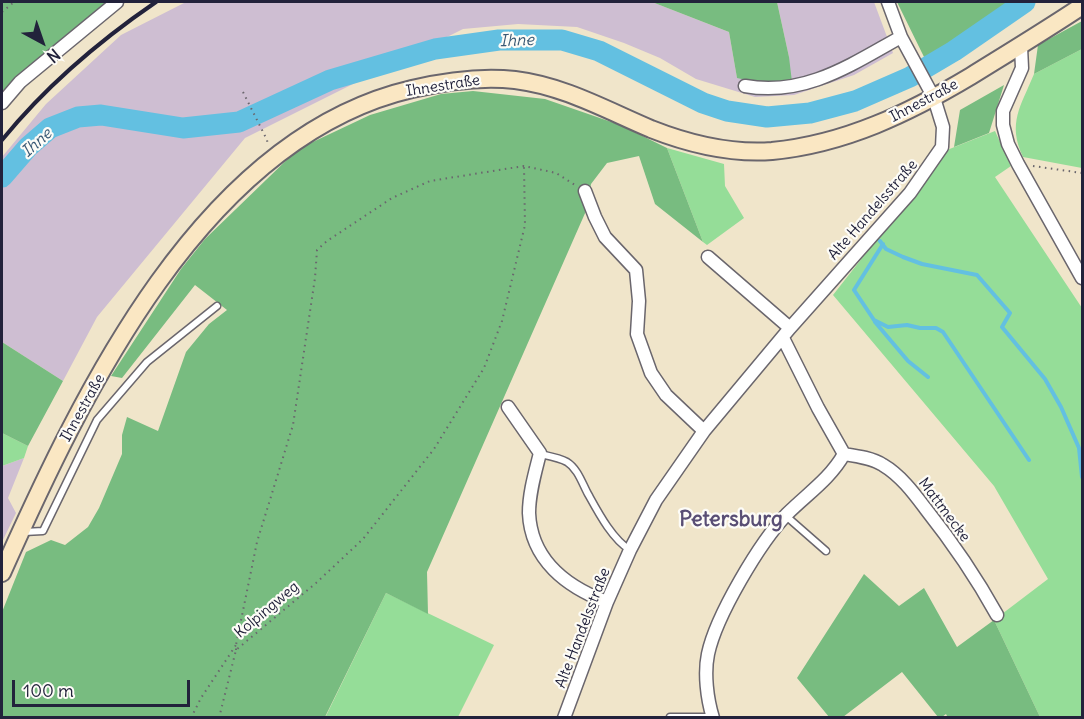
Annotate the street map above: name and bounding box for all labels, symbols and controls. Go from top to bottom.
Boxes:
north arrow [12,12,72,72]
water label: Ihne [500,31,534,51]
text: N [43,45,64,67]
street label: Ihnestraße [405,71,481,101]
street label: Ihnestraße [887,76,961,126]
water label: Ihne [18,124,56,162]
street label: Alte Handelsstraße [824,156,922,264]
street label: Ihnestraße [57,371,109,445]
street label: Mattmecke [914,475,974,545]
district label: Petersburg [679,507,783,533]
street label: Alte Handelsstraße [552,565,614,691]
street label: Kolpingweg [231,578,303,642]
scale bar [15,668,194,706]
text: 100 m [23,679,74,702]

